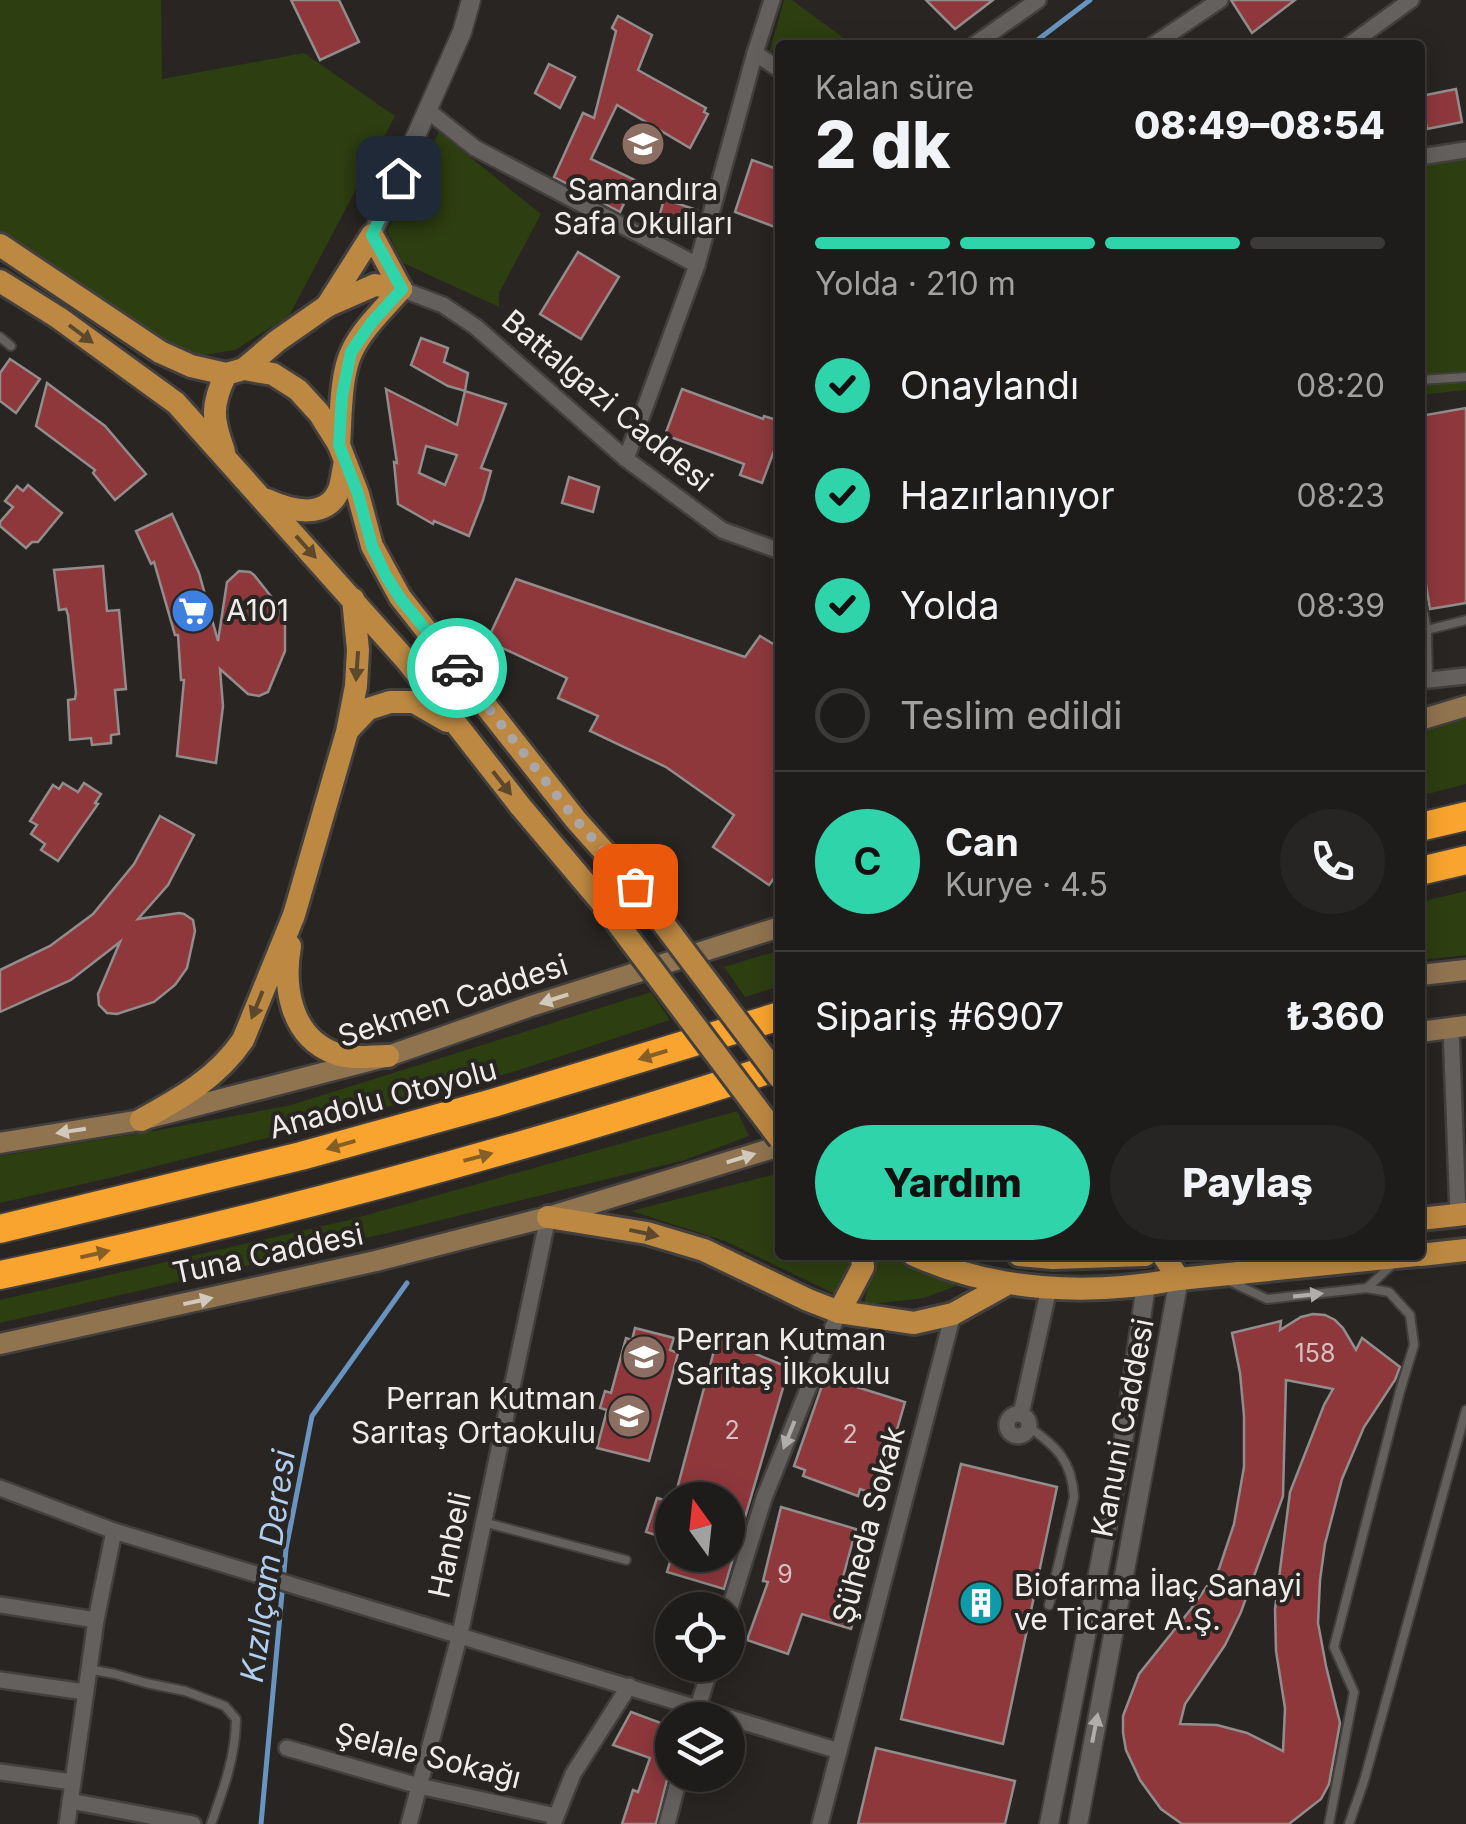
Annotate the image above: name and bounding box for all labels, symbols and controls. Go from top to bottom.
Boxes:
text: Kalan süre [815,68,974,107]
text: 08:49–08:54 [1134,102,1385,148]
text: 2 dk [815,105,951,184]
school or university icon: Samandıra Safa Okulları [620,121,666,167]
pin [356,136,441,221]
icon: home [371,151,426,206]
place label: Samandıra Safa Okulları [553,171,733,241]
text: Yolda · 210 m [815,264,1016,303]
street label: Battalgazi Caddesi [495,302,720,499]
one-way arrow [68,324,94,344]
icon: check [815,358,870,413]
text: Onaylandı [900,362,1079,408]
text: 08:20 [1296,366,1385,405]
icon: check [815,468,870,523]
text: Hazırlanıyor [900,472,1115,518]
text: 08:23 [1297,476,1385,515]
one-way arrow [294,535,317,559]
icon: check [815,578,870,633]
text: Yolda [900,582,999,628]
text: 08:39 [1296,586,1385,625]
supermarket icon: A101 [170,588,216,634]
place label: A101 [226,592,289,628]
courier [407,618,507,718]
icon: car [430,641,485,696]
one-way arrow [349,650,365,682]
text: Teslim edildi [900,692,1122,738]
one-way arrow [492,770,512,796]
button: phone [1280,809,1385,914]
text: Can [945,819,1019,865]
text: C [853,838,882,884]
pin [593,844,678,929]
icon: bag [608,859,663,914]
text: Kurye · 4.5 [945,865,1108,904]
street label: Sekmen Caddesi [333,946,572,1054]
one-way arrow [249,990,265,1020]
one-way arrow [538,992,568,1007]
text: Sipariş #6907 [815,993,1064,1039]
text: ₺360 [1286,993,1385,1039]
one-way arrow [637,1048,668,1063]
street label: Anadolu Otoyolu [265,1050,501,1146]
one-way arrow [54,1124,86,1140]
button: Yardım [815,1125,1090,1240]
button: Paylaş [1110,1125,1385,1240]
one-way arrow [325,1138,356,1153]
one-way arrow [463,1149,494,1165]
one-way arrow [727,1150,757,1165]
street label: Tuna Caddesi [169,1215,366,1291]
one-way arrow [629,1226,660,1242]
one-way arrow [80,1246,111,1261]
one-way arrow [1293,1287,1324,1303]
one-way arrow [183,1292,214,1308]
street label: Kanuni Caddesi [1083,1315,1161,1540]
place label: Perran Kutman Sarıtaş İlkokulu [676,1321,891,1391]
school or university icon: Perran Kutman Sarıtaş İlkokulu [621,1334,667,1380]
house number: 158 [1295,1338,1335,1368]
place label: Perran Kutman Sarıtaş Ortaokulu [351,1380,596,1450]
school or university icon: Perran Kutman Sarıtaş Ortaokulu [606,1393,652,1439]
house number: 2 [724,1415,740,1445]
house number: 2 [842,1419,858,1449]
one-way arrow [781,1420,797,1450]
street label: Şüheda Sokak [824,1422,912,1627]
water label: Kızılçam Deresi [232,1446,303,1685]
north arrow [655,1482,745,1572]
map controls [655,1482,745,1792]
street label: Hanbeli [420,1489,478,1601]
house number: 9 [777,1559,793,1589]
place label: Biofarma İlaç Sanayi ve Ticaret A.Ş. [1014,1567,1302,1637]
building icon: Biofarma İlaç Sanayi ve Ticaret A.Ş. [958,1580,1004,1626]
button: locate [655,1592,745,1682]
button: layers [655,1702,745,1792]
one-way arrow [1088,1712,1104,1743]
street label: Şelale Sokağı [332,1715,525,1796]

